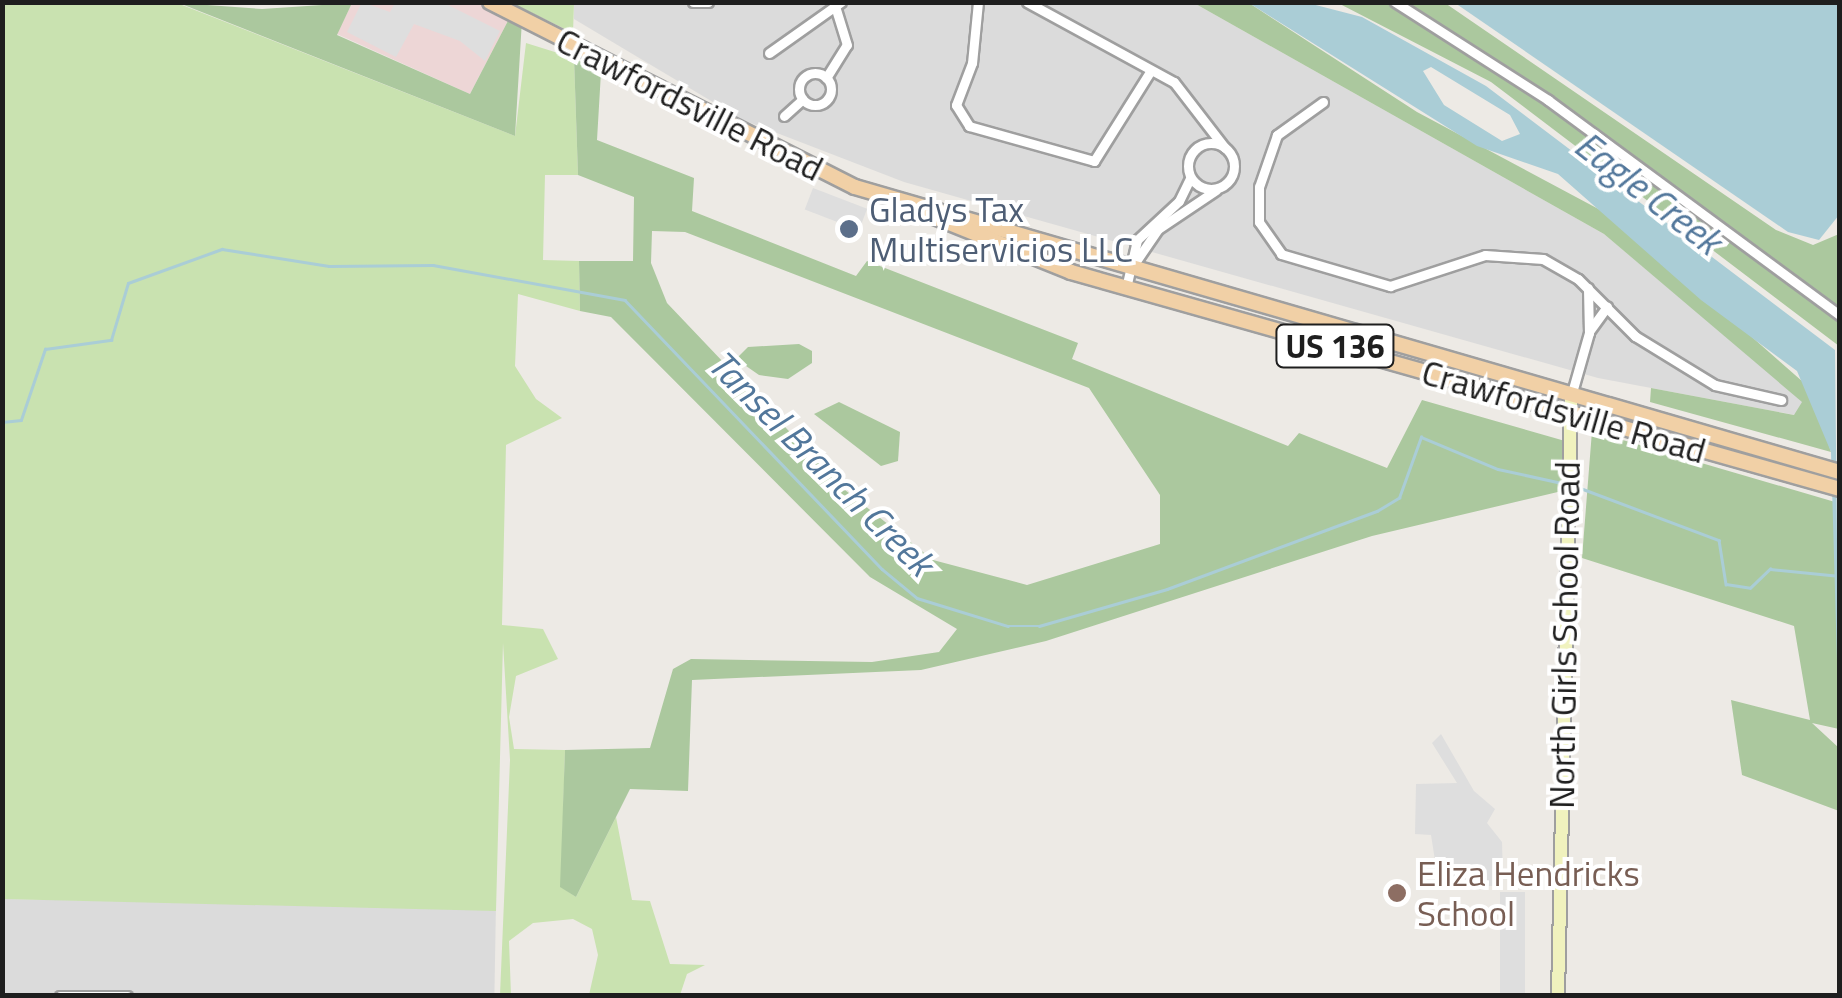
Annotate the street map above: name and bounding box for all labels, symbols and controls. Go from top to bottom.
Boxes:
street label: Crawfordsville Road [550,19,830,189]
water label: Eagle Creek [1566,122,1730,264]
place label: Gladys Tax Multiservicios LLC [869,188,1133,270]
marker: Gladys Tax Multiservicios LLC [838,218,860,240]
road number: US 136 [1275,319,1395,373]
water label: Tansel Branch Creek [699,341,943,585]
street label: Crawfordsville Road [1417,350,1711,472]
street label: North Girls School Road [1540,461,1588,809]
place label: Eliza Hendricks School [1417,852,1640,934]
marker: Eliza Hendricks School [1386,882,1408,904]

